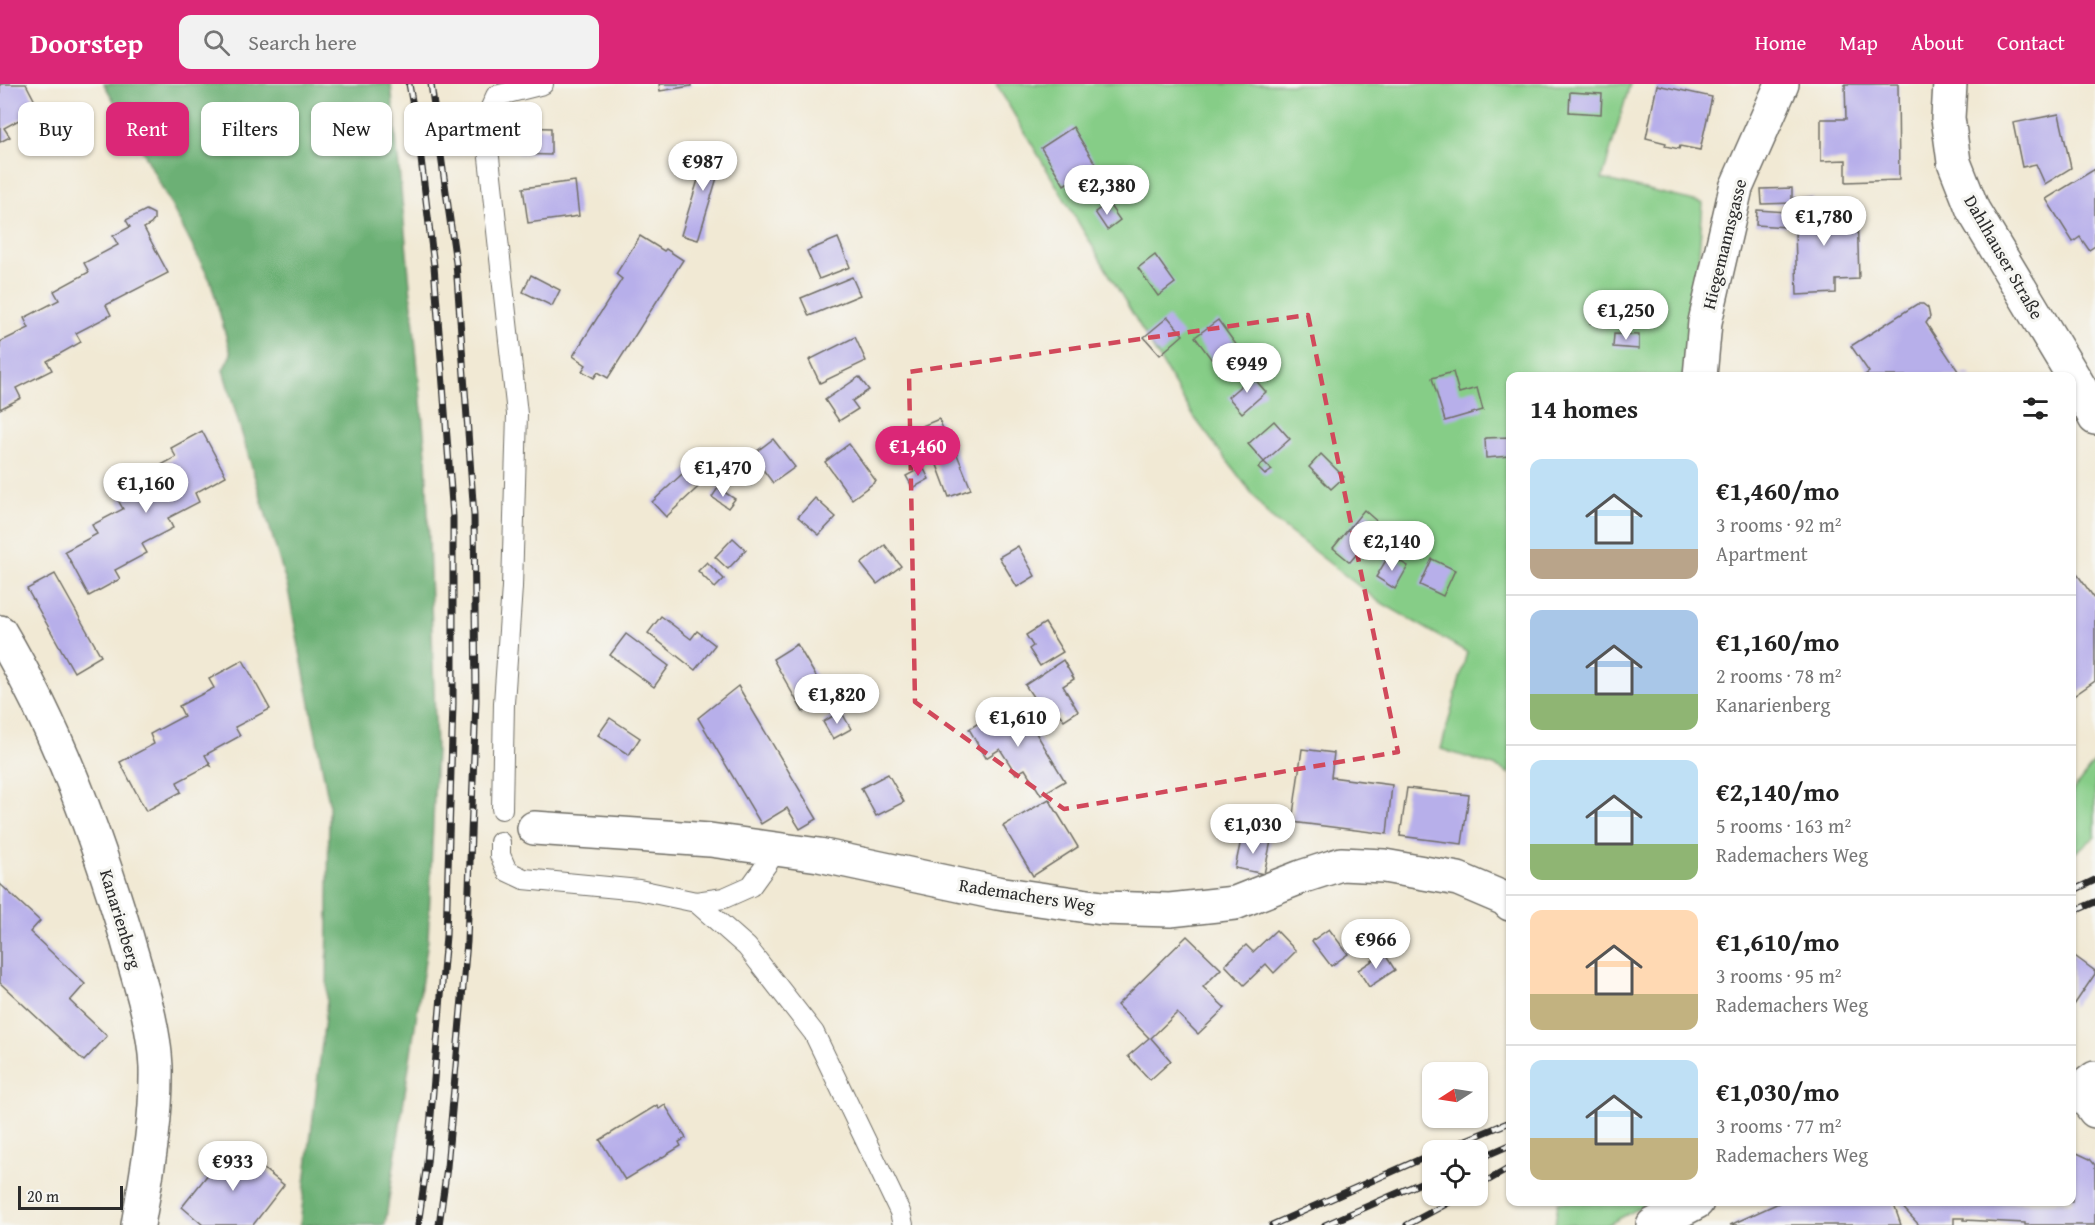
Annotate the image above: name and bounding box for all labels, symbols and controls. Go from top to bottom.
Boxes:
search box [179,15,599,69]
text: Doorstep [30,22,143,63]
icon: search [200,26,233,59]
text: Search here [248,26,357,58]
text: Home [1755,27,1806,58]
text: Map [1839,27,1878,58]
text: About [1911,27,1964,58]
text: Contact [1997,27,2065,58]
chip: Buy [18,102,94,156]
chip: Rent [106,102,189,156]
chip: Filters [201,102,299,156]
chip: New [311,102,392,156]
chip: Apartment [404,102,542,156]
pin: €987 [667,141,739,192]
text: €987 [682,146,724,175]
pin: €2,380 [1058,165,1156,216]
text: €2,380 [1078,170,1136,199]
street label: Hiegemannsgasse [1695,176,1753,312]
street label: Dahlhauser Straße [1957,190,2051,324]
pin: €1,780 [1775,196,1873,247]
text: €1,780 [1795,201,1853,230]
pin: €1,250 [1577,290,1675,341]
text: €1,250 [1597,295,1655,324]
pin: €949 [1211,343,1283,394]
text: €949 [1226,348,1268,377]
text: 14 homes [1530,389,1638,428]
icon: filters [2019,392,2052,425]
pin: €1,460 [869,426,967,477]
text: €1,460 [889,431,947,460]
pin: €1,470 [674,447,772,498]
text: €1,470 [694,452,752,481]
pin: €1,160 [97,463,195,514]
text: €1,160 [117,468,175,497]
text: €1,460/mo [1716,471,1839,510]
icon: home [1578,483,1650,555]
text: 3 rooms · 92 m² [1716,510,1842,539]
pin: €2,140 [1343,521,1441,572]
text: €2,140 [1363,526,1421,555]
text: Apartment [1716,539,1808,568]
text: €1,160/mo [1716,622,1839,661]
icon: home [1578,634,1650,706]
text: 2 rooms · 78 m² [1716,661,1842,690]
pin: €1,820 [788,674,886,725]
text: €1,820 [808,679,866,708]
text: Kanarienberg [1716,690,1830,719]
pin: €1,610 [969,697,1067,748]
text: €1,610 [989,702,1047,731]
text: €2,140/mo [1716,772,1839,811]
icon: home [1578,784,1650,856]
pin: €1,030 [1204,804,1302,855]
text: €1,030 [1224,809,1282,838]
text: 5 rooms · 163 m² [1716,811,1851,840]
text: Rademachers Weg [1716,840,1868,869]
street label: Kanarienberg [93,866,149,972]
street label: Rademachers Weg [957,871,1097,919]
pin: €966 [1340,919,1412,970]
text: €1,610/mo [1716,922,1839,961]
text: €966 [1355,924,1397,953]
icon: home [1578,934,1650,1006]
text: 3 rooms · 95 m² [1716,961,1842,990]
text: Rademachers Weg [1716,990,1868,1019]
north arrow [1422,1062,1488,1128]
map controls [1422,1062,1488,1206]
text: €1,030/mo [1716,1072,1839,1111]
icon: home [1578,1084,1650,1156]
text: 3 rooms · 77 m² [1716,1111,1842,1140]
button: locate [1422,1140,1488,1206]
text: Rademachers Weg [1716,1140,1868,1169]
pin: €933 [197,1141,269,1192]
text: €933 [212,1146,254,1175]
scale bar [18,1183,123,1210]
text: 20 m [27,1184,59,1208]

